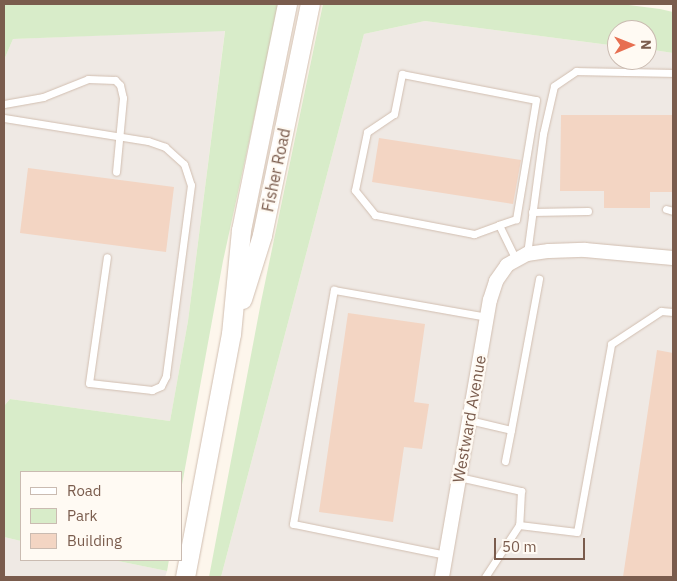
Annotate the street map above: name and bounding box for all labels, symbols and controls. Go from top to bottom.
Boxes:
north arrow [607,20,657,70]
text: N [637,40,655,50]
street label: Fisher Road [258,126,294,214]
street label: Westward Avenue [448,354,490,484]
legend [20,471,182,561]
text: Road [67,481,102,500]
text: Park [67,506,97,525]
scale bar [497,528,588,560]
text: Building [67,531,122,550]
text: 50 m [502,537,537,556]

